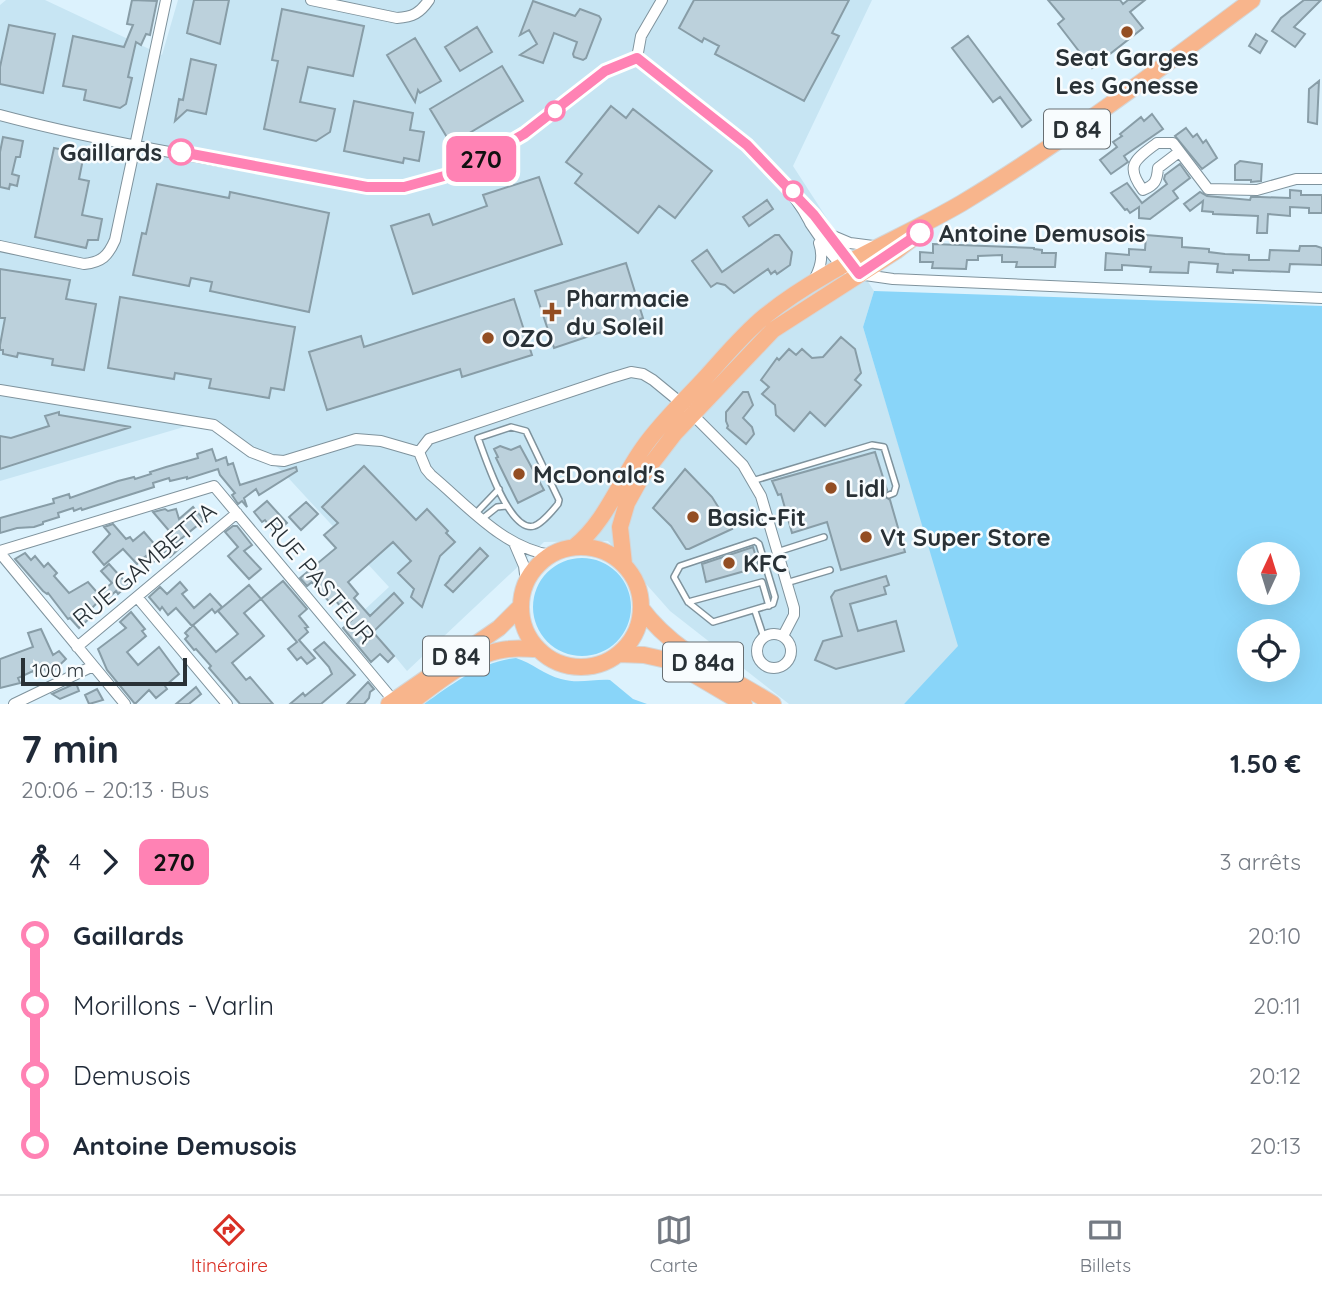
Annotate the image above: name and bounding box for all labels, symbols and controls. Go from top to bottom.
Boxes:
marker: Seat Garges Les Gonesse [1119,24,1135,40]
place label: Seat Garges Les Gonesse [1055,42,1199,100]
unlabelled marker [545,101,565,121]
road number: D 84 [1044,110,1110,148]
line badge: 270 [441,136,521,182]
place label: Gaillards [60,137,162,167]
marker: Gaillards [168,139,194,165]
text: 270 [460,144,502,174]
unlabelled marker [783,181,803,201]
place label: Antoine Demusois [939,218,1146,248]
marker: Antoine Demusois [907,220,933,246]
place label: Pharmacie du Soleil [566,283,690,341]
marker: Pharmacie du Soleil [544,304,560,320]
place label: OZO [502,323,554,353]
marker: OZO [480,330,496,346]
place label: McDonald's [533,459,665,489]
marker: McDonald's [511,466,527,482]
place label: Lidl [845,473,886,503]
marker: Lidl [823,480,839,496]
street label: RUE GAMBETTA [66,495,222,633]
place label: Basic-Fit [707,502,806,532]
marker: Basic-Fit [685,509,701,525]
street label: RUE PASTEUR [258,510,382,650]
place label: Vt Super Store [880,522,1051,552]
marker: Vt Super Store [858,529,874,545]
north arrow [1237,542,1300,606]
map controls [1237,542,1300,682]
place label: KFC [743,548,787,578]
marker: KFC [721,555,737,571]
button: locate [1237,619,1300,682]
road number: D 84 [423,636,489,676]
road number: D 84a [663,642,743,682]
scale bar [21,655,187,687]
text: 100 m [32,658,84,682]
text: 7 min [21,725,119,773]
text: 1.50 € [1230,747,1301,780]
text: 20:06 – 20:13 · Bus [21,775,209,804]
icon: walk [21,843,59,881]
icon: forward [91,843,129,881]
text: 4 [69,847,81,876]
text: 270 [153,847,195,877]
text: 3 arrêts [1219,847,1301,876]
text: Gaillards [73,919,184,952]
text: 20:10 [1248,921,1301,950]
text: Morillons - Varlin [73,989,274,1022]
text: 20:11 [1253,991,1301,1020]
text: Demusois [73,1059,191,1092]
text: 20:12 [1249,1061,1301,1090]
text: Antoine Demusois [73,1129,297,1162]
text: 20:13 [1250,1131,1301,1160]
tab: Itinéraire [191,1211,268,1277]
tab: Carte [650,1211,698,1277]
tab: Billets [1080,1211,1131,1277]

